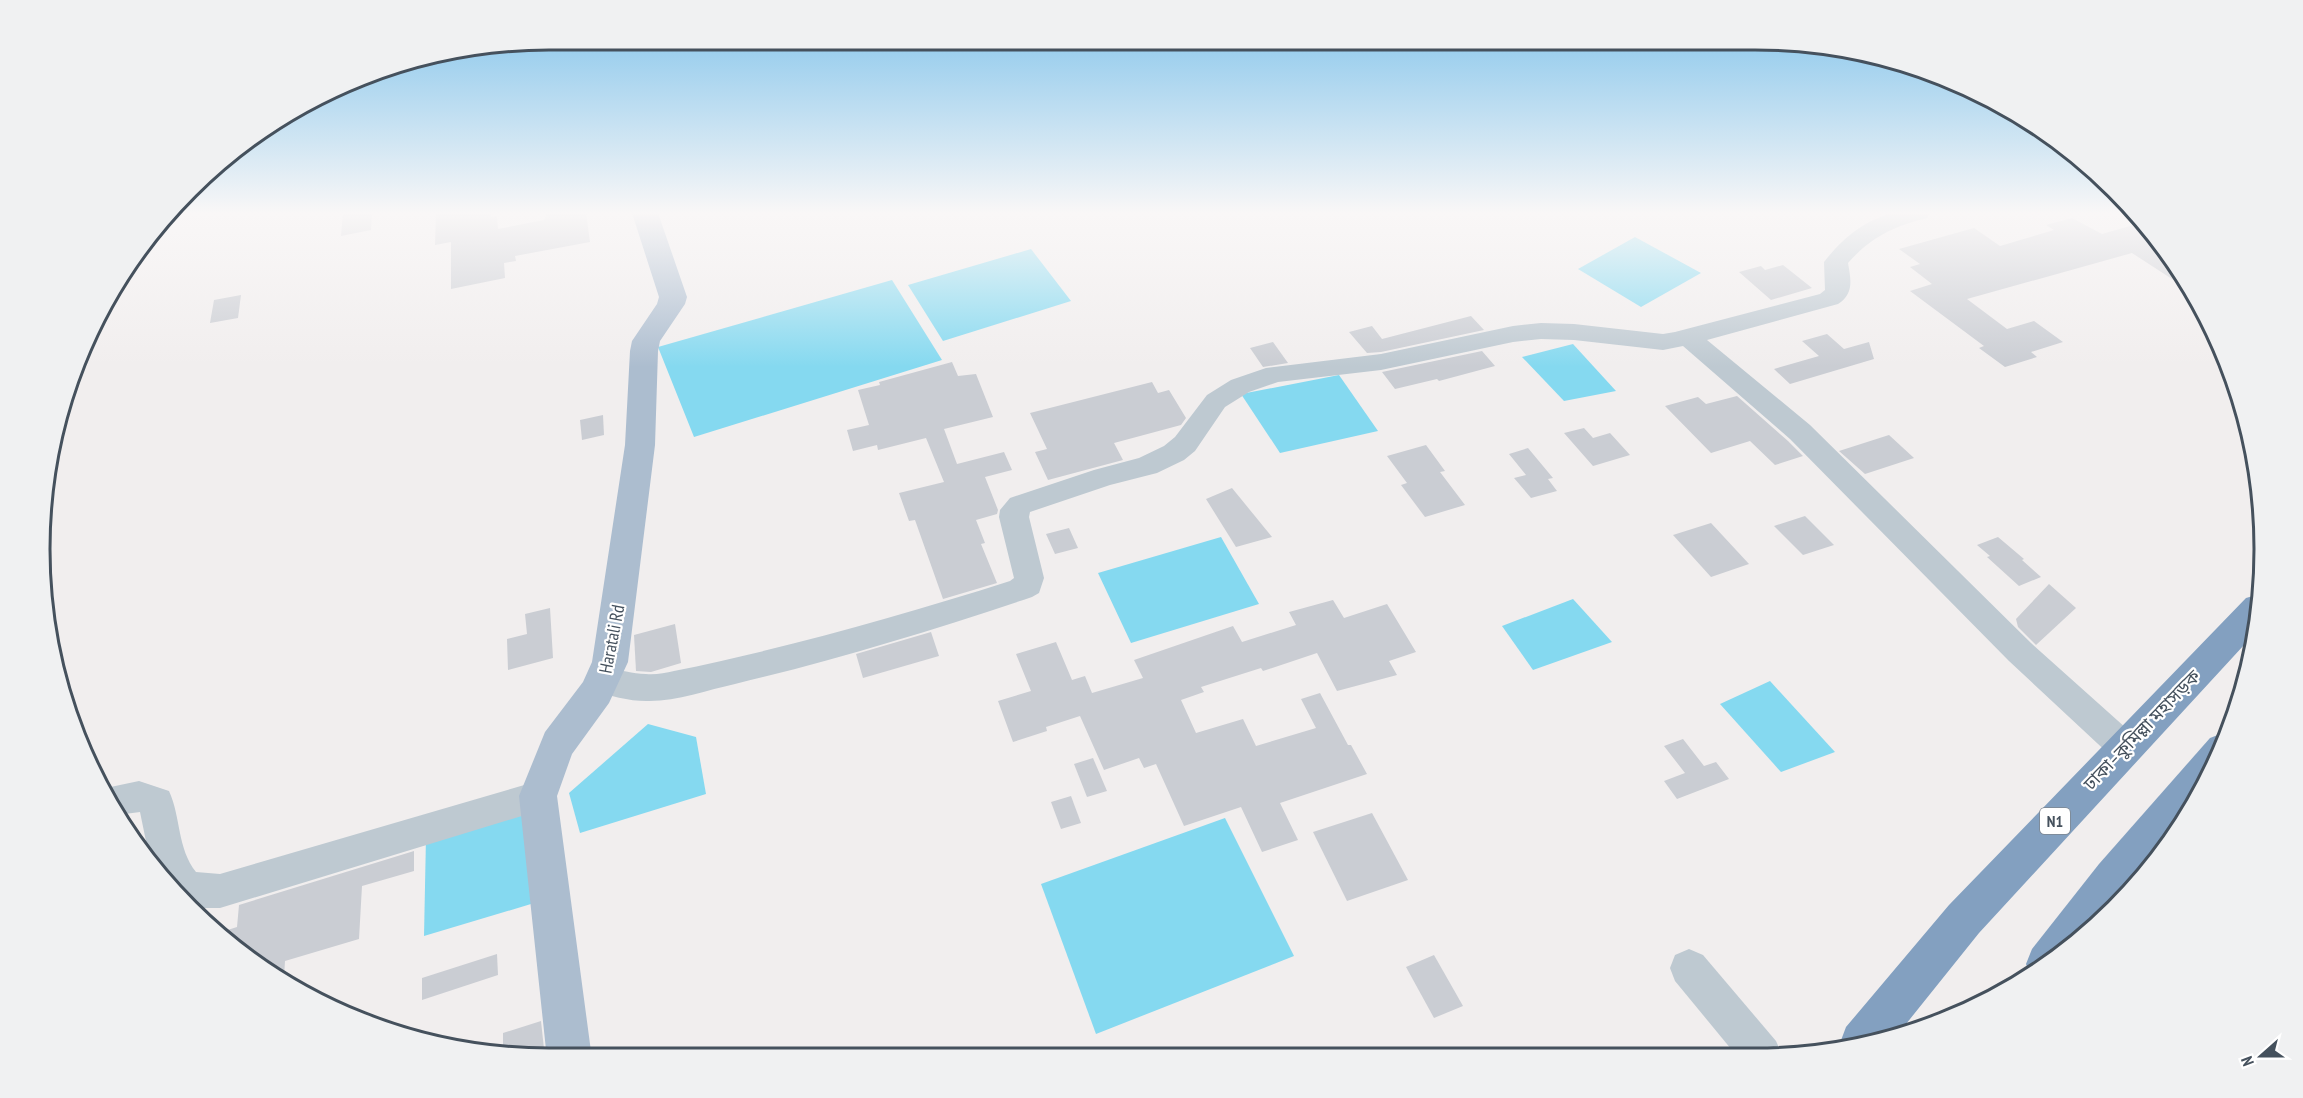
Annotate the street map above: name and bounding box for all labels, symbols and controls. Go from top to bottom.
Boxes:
street label: Haratali Rd [594,603,629,675]
street label: ঢাকা–কুমিল্লা মহাসড়ক [2078,664,2205,795]
road number: N1 [2040,808,2070,834]
north arrow [2231,1026,2291,1086]
text: N [2236,1054,2258,1069]

